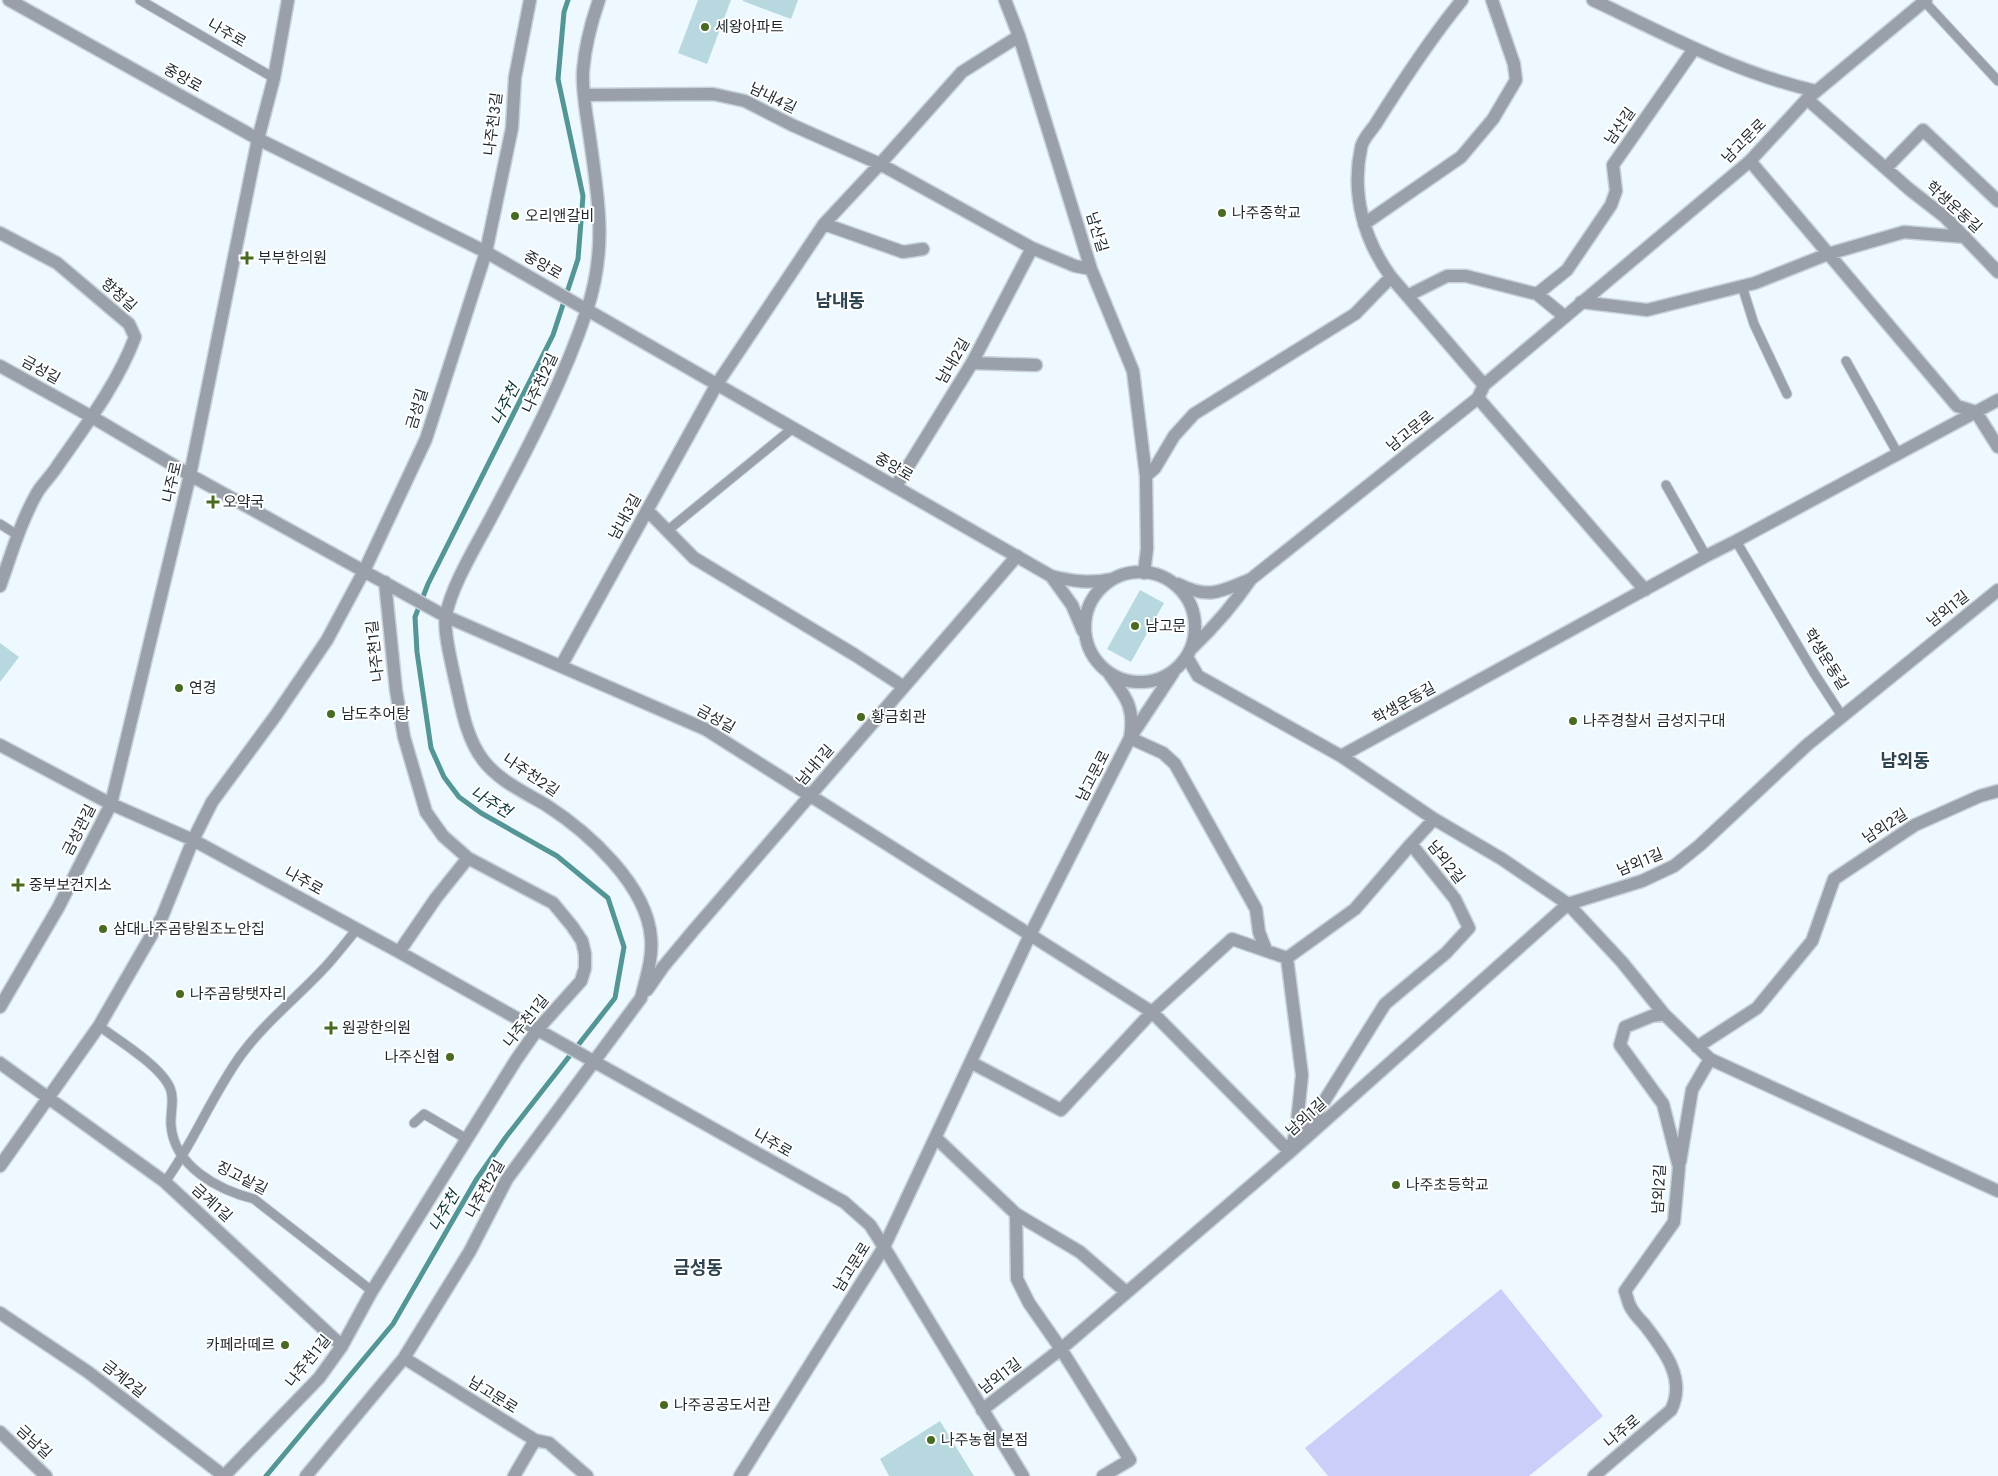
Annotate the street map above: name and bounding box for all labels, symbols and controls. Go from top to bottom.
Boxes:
street label: 나주로 [204,13,250,53]
place label: 세왕아파트 [715,16,784,38]
marker: 세왕아파트 [699,21,711,33]
street label: 중앙로 [160,58,206,98]
street label: 남내4길 [746,77,800,119]
street label: 나주천3길 [478,91,508,157]
street label: 남산길 [1599,103,1641,149]
street label: 남고문로 [1717,114,1771,168]
street label: 학생운동길 [1921,176,1987,238]
place label: 나주중학교 [1232,202,1301,224]
place label: 오리앤갈비 [525,205,594,227]
marker: 나주중학교 [1216,207,1228,219]
street label: 남산길 [1080,209,1114,255]
marker: 오리앤갈비 [509,210,521,222]
street label: 중앙로 [520,245,566,285]
place label: 부부한의원 [258,247,327,269]
marker: 부부한의원 [240,251,254,265]
street label: 향청길 [96,273,142,317]
district label: 남내동 [815,288,865,314]
street label: 남내2길 [931,334,975,388]
street label: 나주천2길 [517,349,563,417]
street label: 금성길 [18,350,64,390]
water label: 나주천 [485,377,526,429]
street label: 금성길 [400,386,434,432]
street label: 남고문로 [1382,405,1438,457]
street label: 중앙로 [871,447,917,487]
street label: 나주로 [157,459,187,505]
street label: 남내3길 [603,490,647,544]
place label: 오약국 [223,491,264,513]
marker: 오약국 [207,496,219,508]
street label: 남외1길 [1922,586,1974,632]
place label: 남고문 [1145,615,1186,637]
street label: 나주천1길 [361,619,389,683]
marker: 남고문 [1129,620,1141,632]
street label: 학생운동길 [1798,624,1854,694]
place label: 연경 [189,677,217,699]
street label: 학생운동길 [1368,677,1440,729]
marker: 연경 [173,682,185,694]
street label: 금성길 [693,699,739,739]
place label: 남도추어탕 [341,703,410,725]
place label: 황금회관 [871,706,926,728]
marker: 남도추어탕 [325,708,337,720]
place label: 나주경찰서 금성지구대 [1583,710,1726,732]
marker: 황금회관 [855,711,867,723]
marker: 나주경찰서 금성지구대 [1567,715,1579,727]
street label: 남내1길 [791,740,839,790]
street label: 남고문로 [1071,746,1115,806]
street label: 나주천2길 [498,748,564,802]
district label: 남외동 [1880,748,1930,774]
water label: 나주천 [466,781,518,824]
street label: 금성관길 [57,800,101,860]
street label: 남외2길 [1858,803,1912,849]
street label: 남외2길 [1422,836,1470,888]
street label: 남외1길 [1614,843,1666,881]
street label: 나주로 [281,861,327,901]
place label: 중부보건지소 [29,874,112,896]
marker: 중부보건지소 [11,878,25,892]
place label: 삼대나주곰탕원조노안집 [113,918,265,940]
marker: 삼대나주곰탕원조노안집 [97,923,109,935]
place label: 나주곰탕탯자리 [190,983,287,1005]
marker: 나주곰탕탯자리 [174,988,186,1000]
street label: 나주천1길 [498,990,554,1052]
place label: 원광한의원 [342,1017,411,1039]
marker: 원광한의원 [324,1021,338,1035]
place label: 나주신협 [385,1046,440,1068]
marker: 나주신협 [444,1051,456,1063]
street label: 남외1길 [1281,1093,1331,1141]
street label: 나주로 [750,1123,796,1163]
street label: 징고샅길 [212,1156,272,1200]
street label: 나주천2길 [460,1156,510,1222]
street label: 남외2길 [1647,1163,1671,1215]
place label: 나주초등학교 [1406,1174,1489,1196]
street label: 금계1길 [187,1179,237,1227]
marker: 나주초등학교 [1390,1179,1402,1191]
water label: 나주천 [423,1184,466,1236]
street label: 남고문로 [828,1238,876,1296]
district label: 금성동 [673,1255,723,1281]
street label: 나주천1길 [280,1330,336,1392]
place label: 카페라떼르 [206,1334,275,1356]
marker: 카페라떼르 [279,1339,291,1351]
street label: 남외1길 [974,1353,1026,1399]
street label: 금계2길 [98,1355,150,1403]
street label: 남고문로 [464,1371,522,1419]
place label: 나주공공도서관 [674,1394,771,1416]
marker: 나주공공도서관 [658,1399,670,1411]
street label: 나주로 [1599,1409,1645,1453]
street label: 금남길 [11,1420,57,1464]
place label: 나주농협 본점 [941,1429,1028,1451]
marker: 나주농협 본점 [925,1434,937,1446]

